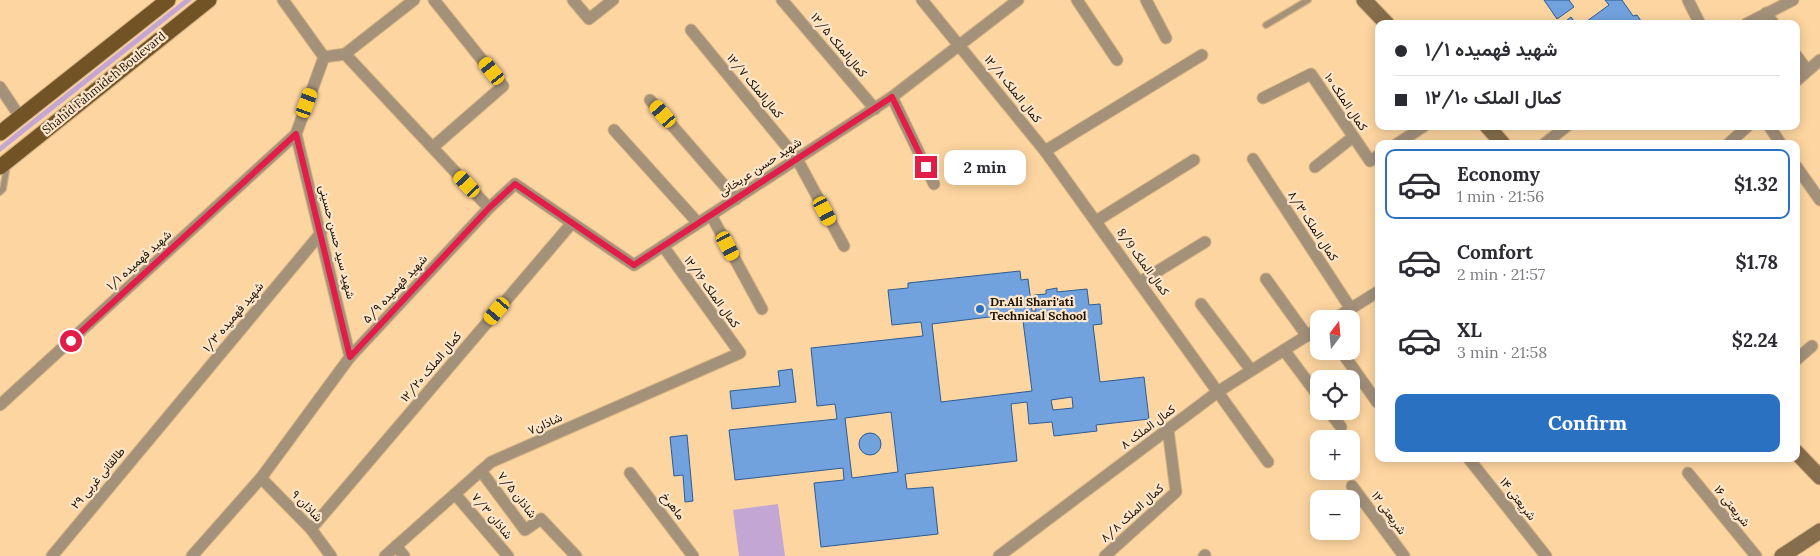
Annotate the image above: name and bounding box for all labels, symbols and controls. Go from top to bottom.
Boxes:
street label: کمال‌الملک ۱۲/۵ [807,9,871,81]
street label: Shahid Fahmideh Boulevard [39,28,168,137]
text: شهید فهمیده ۱/۱ [1425,37,1558,61]
street label: کمال‌الملک ۱۲/۷ [723,50,787,122]
street label: کمال الملک ۱۲/۸ [981,52,1045,126]
car [476,55,507,87]
street label: کمال الملک ۱۰ [1321,70,1371,134]
text: کمال الملک ۱۲/۱۰ [1425,85,1562,109]
car [294,86,319,120]
car [647,98,678,130]
street label: شهید حسن عربخانی [715,134,805,200]
callout: 2 min [944,150,1026,184]
route end [915,156,937,178]
text: 2 min [964,157,1006,177]
icon: car [1397,162,1442,207]
text: Economy [1457,162,1540,186]
car [451,168,482,200]
text: $1.32 [1734,172,1778,196]
street label: شهید سید حسن حسینی [315,183,359,301]
text: 1 min · 21:56 [1457,186,1544,206]
street label: کمال الملک ۸/۳ [1284,188,1342,264]
car [811,194,838,228]
street label: کمال الملک 8/9 [1113,225,1173,299]
street label: شهید فهمیده ۱/۱ [103,226,175,294]
car [714,229,741,263]
icon: car [1397,240,1442,285]
text: Comfort [1457,240,1533,264]
text: $1.78 [1735,250,1778,274]
street label: شهید فهمیده ۵/۹ [359,251,431,327]
street label: کمال الملک ۱۲/۱۶ [681,253,743,331]
text: 2 min · 21:57 [1457,264,1545,284]
street label: شهید فهمیده ۱/۳ [199,279,267,355]
place label: Dr.Ali Shari'ati Technical School [990,294,1087,323]
car [481,295,512,327]
marker: Dr.Ali Shari'ati Technical School [974,303,986,315]
north arrow [1310,310,1360,360]
map controls [1310,310,1360,540]
icon: car [1397,318,1442,363]
text: XL [1457,318,1482,342]
text: $2.24 [1732,328,1778,352]
street label: کمال الملک ۱۲/۲۰ [397,329,465,405]
route start [60,330,82,352]
text: 3 min · 21:58 [1457,342,1547,362]
button: locate [1310,370,1360,420]
button: Confirm [1395,394,1780,452]
street label: کمال الملک ۸ [1117,401,1179,453]
street label: شاذان۷ [525,409,564,438]
button: + [1310,430,1360,480]
street label: طالقانی غربی ۲۹ [67,444,129,512]
street label: شاذان ۷/۵ [494,468,540,522]
street label: شریعتی ۱۴ [1496,474,1540,524]
street label: کمال الملک ۸/۸ [1097,480,1167,546]
street label: شریعتی ۱۶ [1710,482,1754,530]
street label: شاذان ۹ [289,487,326,525]
street label: شریعتی ۱۲ [1368,488,1410,538]
street label: ماهرخ [657,489,689,524]
street label: شاذان ۷/۳ [468,490,516,542]
button: − [1310,490,1360,540]

